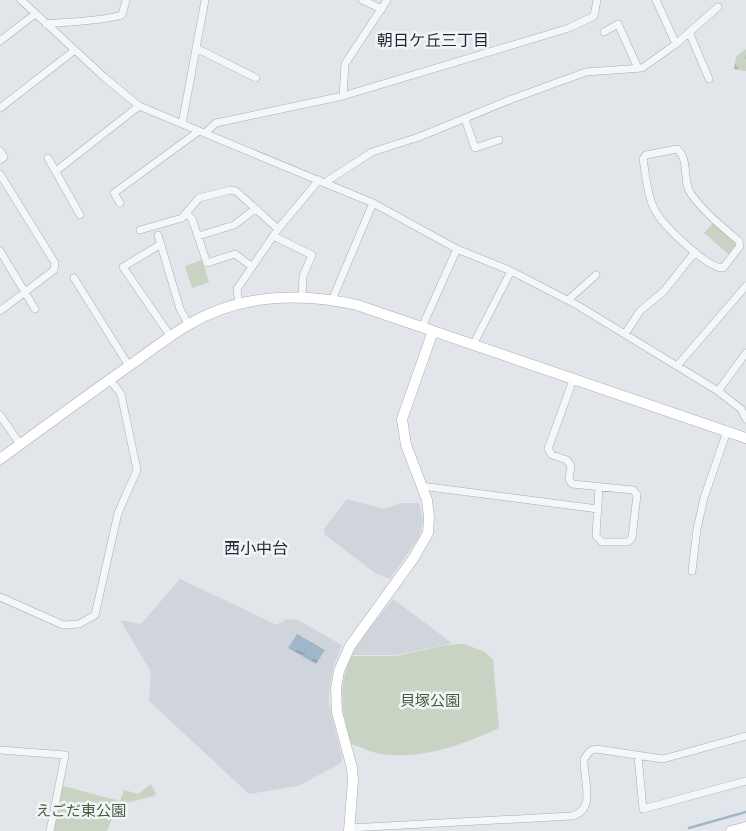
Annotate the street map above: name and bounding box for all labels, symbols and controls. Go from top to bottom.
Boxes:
district label: 朝日ケ丘三丁目 [377,29,489,51]
district label: 西小中台 [224,537,288,559]
park label: 貝塚公園 [400,690,460,710]
park label: えごだ東公園 [36,800,126,820]

